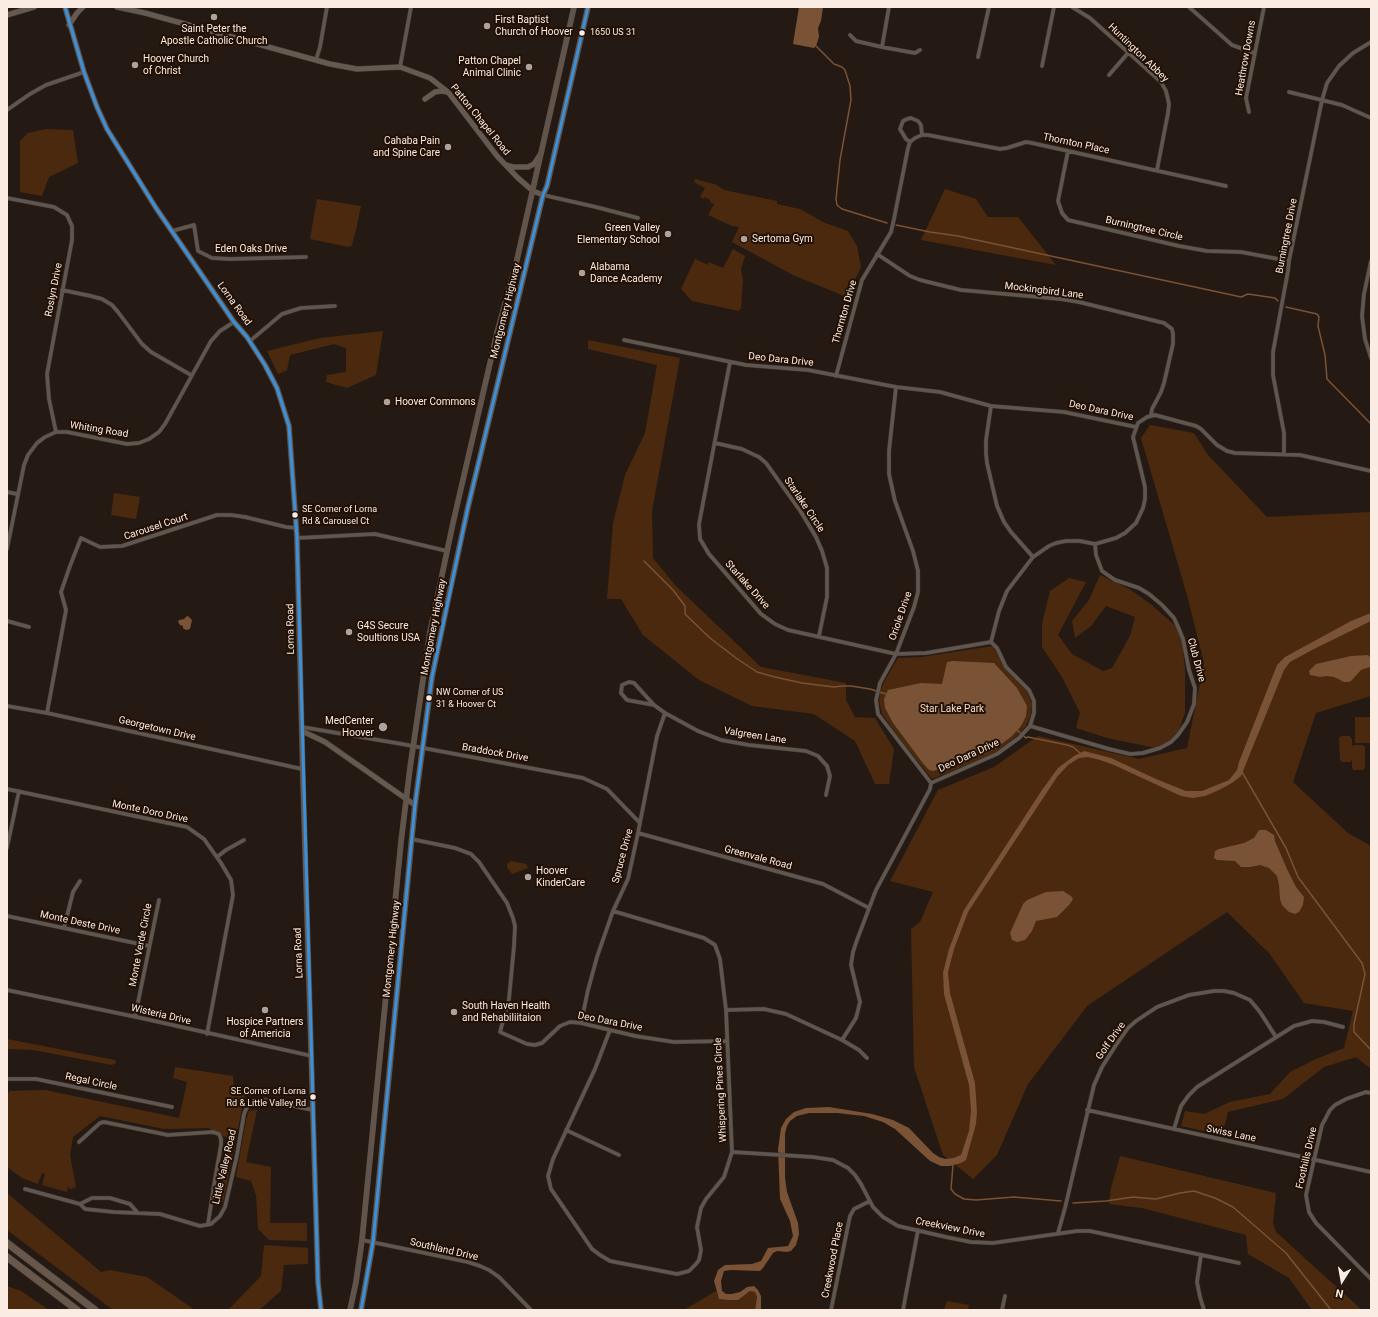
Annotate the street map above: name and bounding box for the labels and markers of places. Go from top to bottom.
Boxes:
marker: Saint Peter the Apostle Catholic Church [209,12,219,22]
place label: First Baptist Church of Hoover [495,14,573,38]
marker: First Baptist Church of Hoover [482,21,492,31]
place label: Saint Peter the Apostle Catholic Church [160,23,268,46]
marker: 1650 US 31 [577,28,587,38]
place label: 1650 US 31 [590,28,636,38]
place label: Hoover Church of Christ [143,53,209,76]
place label: Patton Chapel Animal Clinic [458,55,521,78]
marker: Hoover Church of Christ [130,60,140,70]
marker: Patton Chapel Animal Clinic [524,62,534,72]
place label: Cahaba Pain and Spine Care [373,135,440,158]
marker: Cahaba Pain and Spine Care [443,142,453,152]
place label: Green Valley Elementary School [577,222,660,246]
marker: Green Valley Elementary School [663,229,673,239]
place label: Sertoma Gym [752,233,813,245]
marker: Sertoma Gym [739,234,749,244]
place label: Alabama Dance Academy [590,261,662,284]
marker: Alabama Dance Academy [577,268,587,278]
place label: Hoover Commons [395,396,476,408]
marker: Hoover Commons [382,397,392,407]
place label: SE Corner of Lorna Rd & Carousel Ct [302,505,377,526]
marker: SE Corner of Lorna Rd & Carousel Ct [290,510,300,520]
place label: G4S Secure Soultions USA [357,620,420,644]
marker: G4S Secure Soultions USA [344,627,354,637]
place label: NW Corner of US 31 & Hoover Ct [436,688,503,709]
marker: NW Corner of US 31 & Hoover Ct [424,693,434,703]
place label: MedCenter Hoover [325,715,374,738]
marker: MedCenter Hoover [377,721,389,733]
place label: Hoover KinderCare [536,865,585,888]
marker: Hoover KinderCare [523,872,533,882]
place label: South Haven Health and Rehabiliitaion [462,1000,550,1024]
marker: Hospice Partners of Americia [260,1005,270,1015]
marker: South Haven Health and Rehabiliitaion [449,1007,459,1017]
place label: Hospice Partners of Americia [226,1016,304,1040]
place label: SE Corner of Lorna Rd & Little Valley Rd [227,1087,306,1108]
marker: SE Corner of Lorna Rd & Little Valley Rd [308,1092,318,1102]

